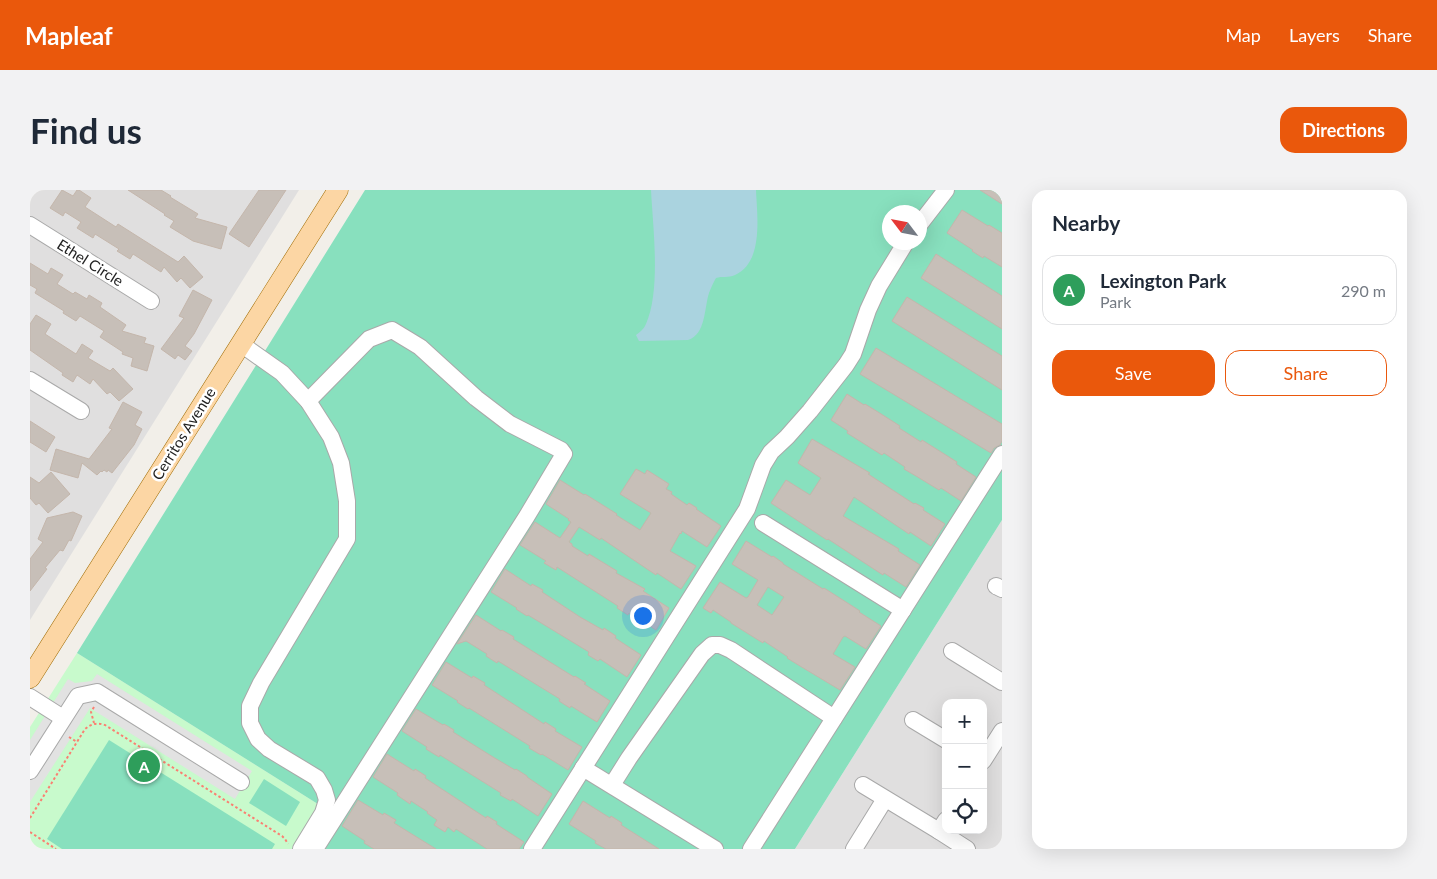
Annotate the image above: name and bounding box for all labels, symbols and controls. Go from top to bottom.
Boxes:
text: Mapleaf [25,21,113,50]
text: Map [1225,24,1261,46]
text: Layers [1289,24,1340,46]
text: Share [1368,24,1412,46]
button: Directions [1280,107,1407,153]
text: Find us [30,109,142,151]
north arrow [882,205,927,250]
text: Nearby [1052,210,1120,235]
street label: Ethel Circle [54,235,127,290]
text: Lexington Park [1100,269,1226,292]
text: A [1063,281,1075,300]
text: 290 m [1341,281,1386,300]
text: Park [1100,292,1131,311]
button: Save [1052,350,1215,396]
button: Share [1225,350,1387,396]
street label: Cerritos Avenue [148,384,219,483]
your location [630,603,656,629]
map controls [942,699,987,834]
button: + [942,699,987,744]
button: − [942,744,987,789]
pin: A [128,747,160,785]
button: locate [942,789,987,834]

